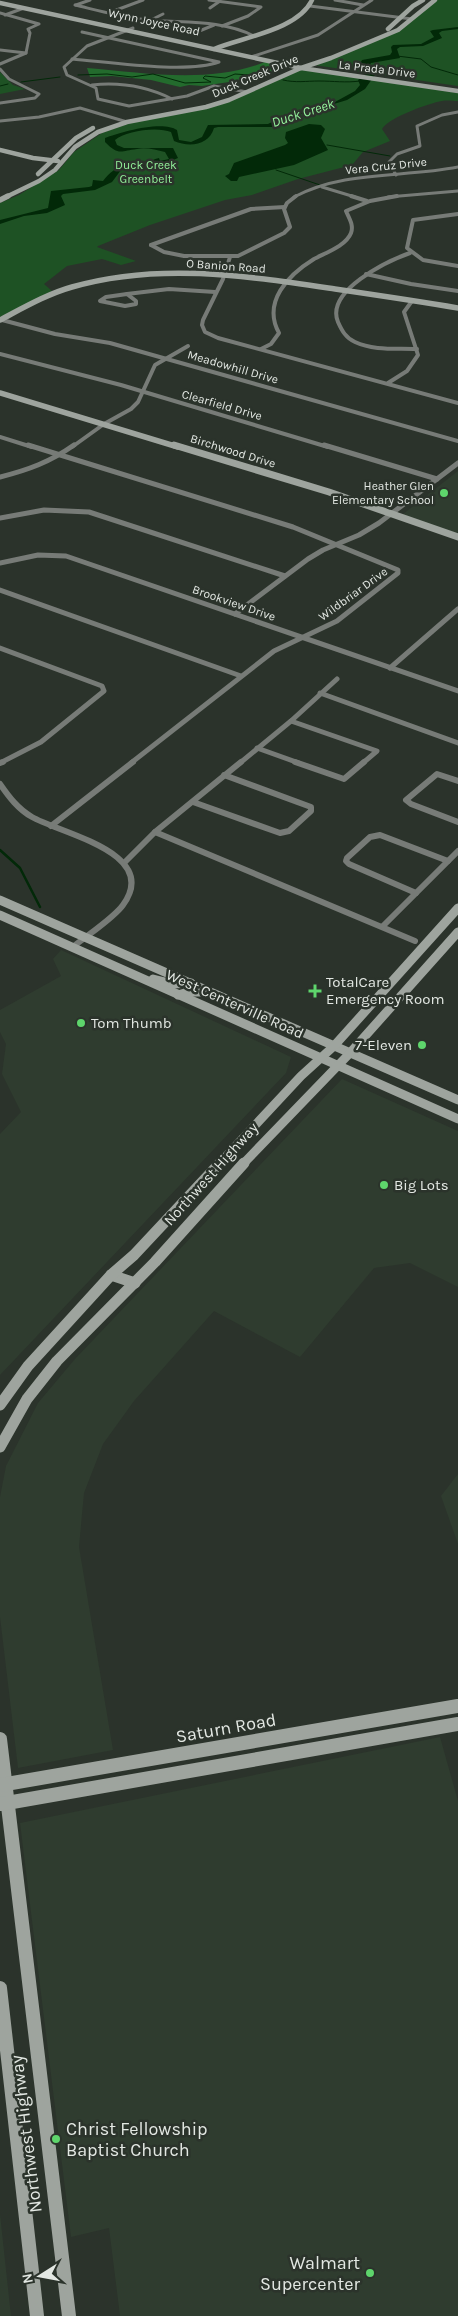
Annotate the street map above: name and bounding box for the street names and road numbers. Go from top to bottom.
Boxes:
street label: Wynn Joyce Road [107,5,201,39]
street label: Duck Creek Drive [210,51,300,101]
street label: La Prada Drive [338,57,416,81]
street label: Vera Cruz Drive [345,155,427,177]
street label: O Banion Road [186,256,266,276]
street label: Meadowhill Drive [186,347,280,387]
street label: Clearfield Drive [180,387,264,423]
street label: Birchwood Drive [189,431,277,471]
street label: Wildbriar Drive [316,564,390,624]
street label: Brookview Drive [191,582,277,624]
street label: West Centerville Road [163,966,307,1042]
street label: Northwest Highway [160,1119,262,1229]
street label: Saturn Road [174,1708,278,1748]
street label: Northwest Highway [5,2053,47,2214]

